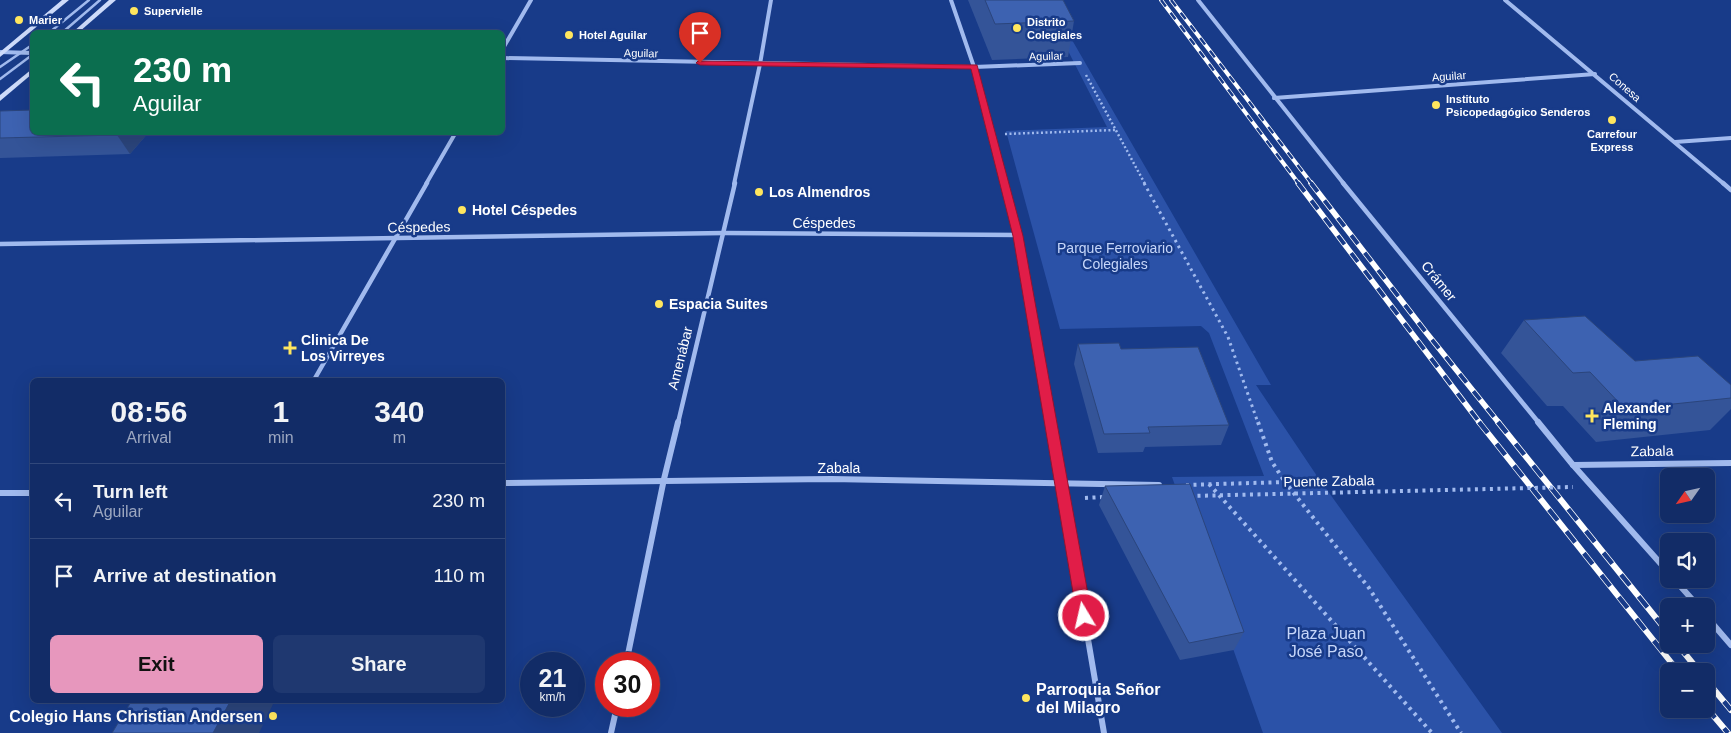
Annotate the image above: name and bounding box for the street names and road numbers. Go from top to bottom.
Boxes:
street label: Aguilar [624,47,659,59]
street label: Aguilar [1029,49,1064,63]
street label: Aguilar [1431,69,1467,83]
street label: Conesa [1607,70,1644,105]
street label: Céspedes [792,215,856,231]
street label: Céspedes [387,218,451,236]
street label: Crámer [1418,258,1460,304]
street label: Amenábar [664,324,696,391]
street label: Zabala [1630,443,1674,459]
street label: Zabala [818,460,861,476]
street label: Puente Zabala [1283,472,1375,490]

